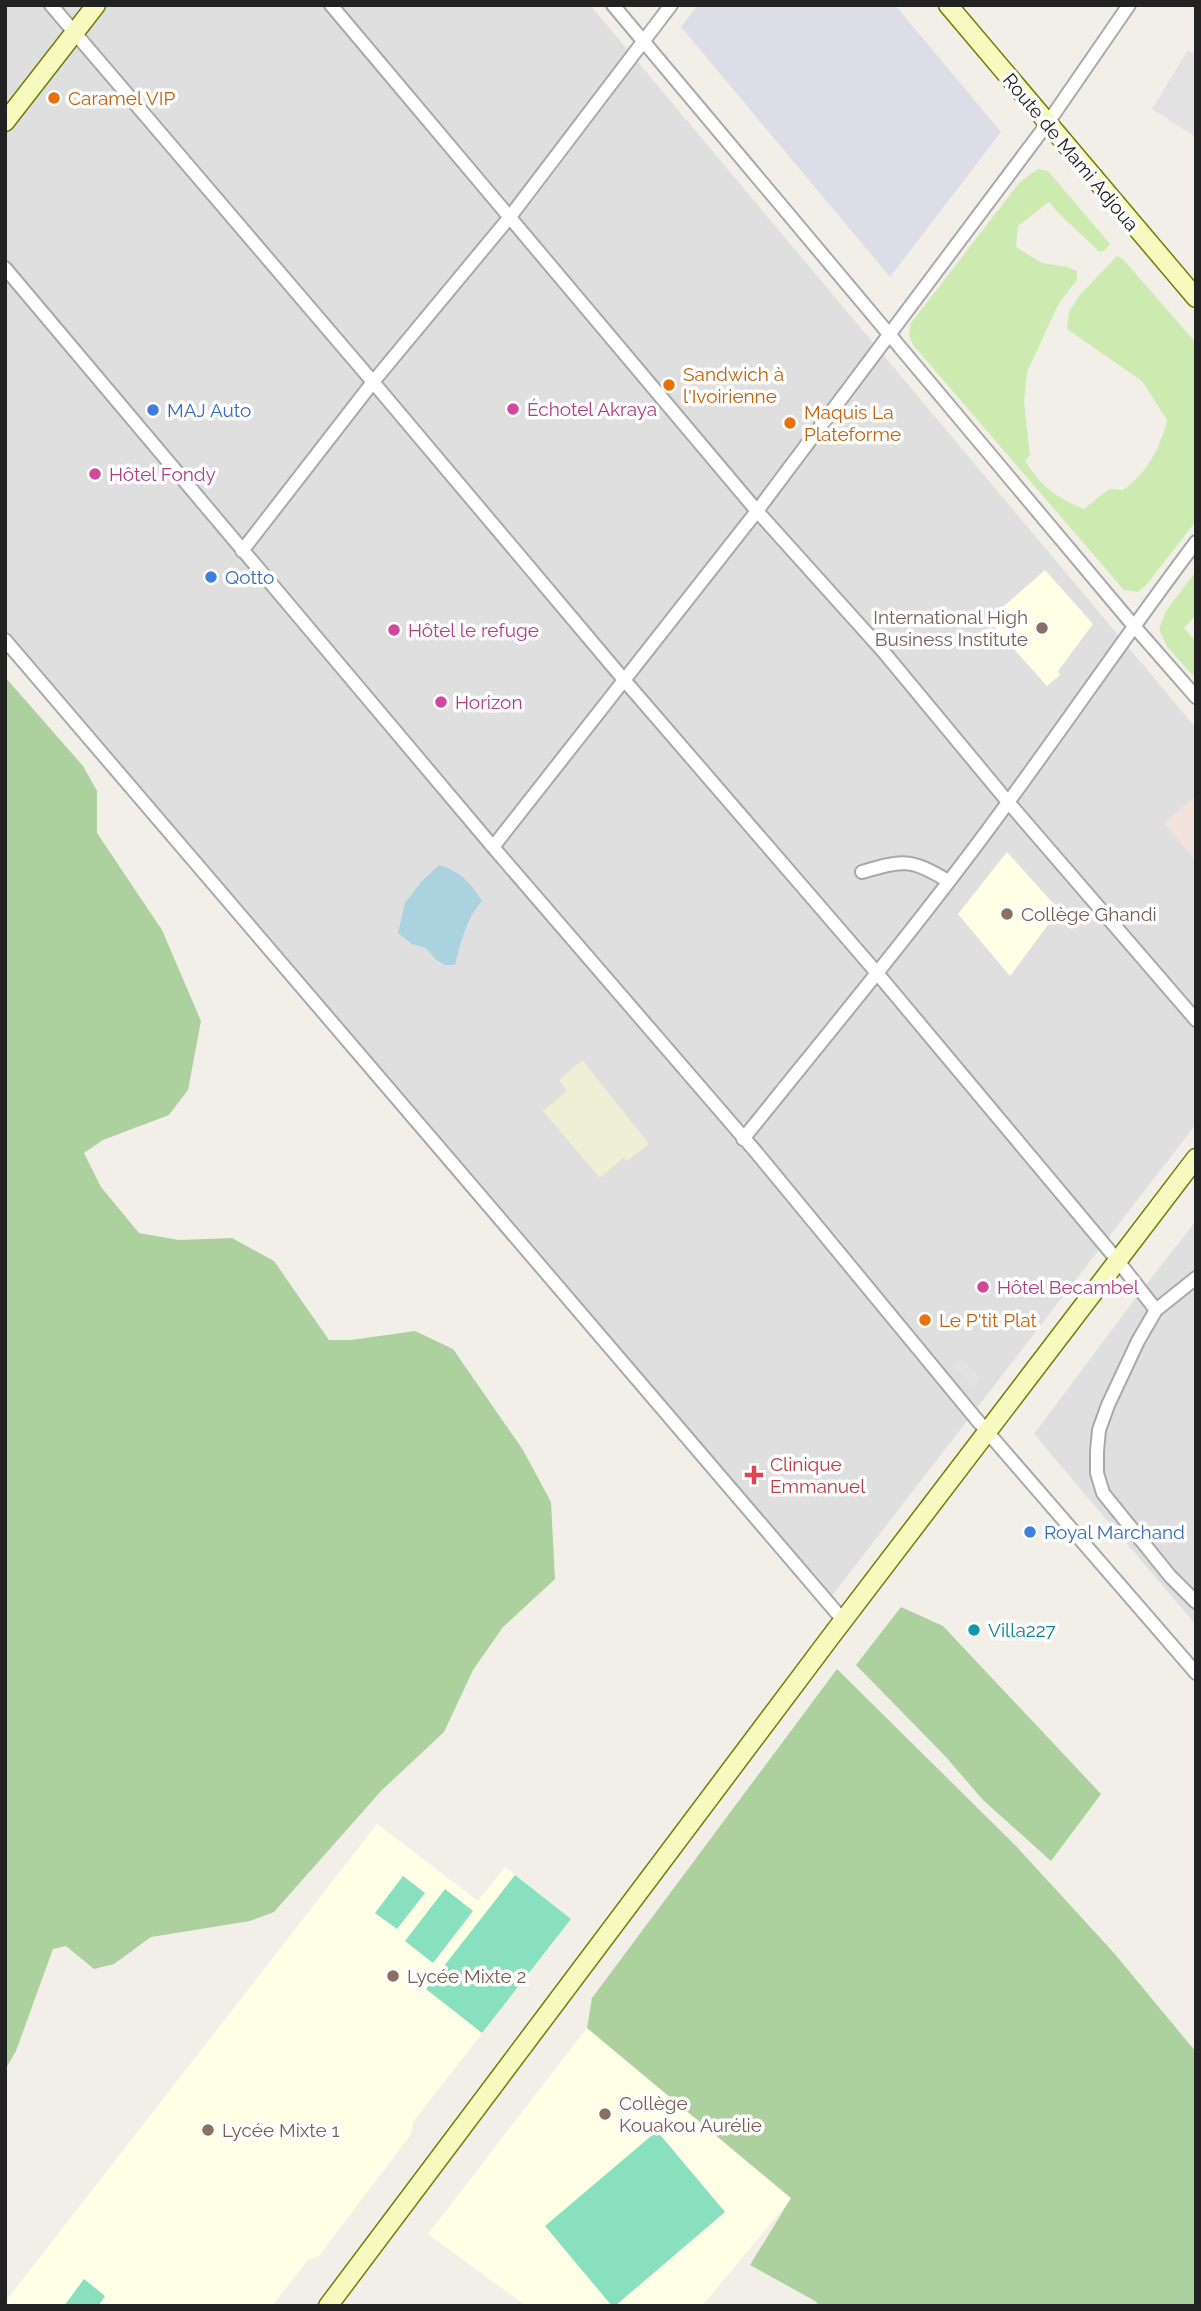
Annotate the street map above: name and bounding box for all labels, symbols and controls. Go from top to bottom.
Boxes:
street label: Route de Mami Adjoua [999,69,1143,235]
place label: Caramel VIP [68,87,175,109]
marker: Caramel VIP [46,90,62,106]
place label: Sandwich à l'Ivoirienne [683,363,784,407]
marker: Sandwich à l'Ivoirienne [661,377,677,393]
place label: Échotel Akraya [527,398,657,420]
place label: MAJ Auto [167,399,251,421]
marker: Échotel Akraya [505,401,521,417]
place label: Maquis La Plateforme [804,401,901,445]
marker: MAJ Auto [145,402,161,418]
marker: Maquis La Plateforme [782,415,798,431]
place label: Hôtel Fondy [109,463,216,485]
marker: Hôtel Fondy [87,466,103,482]
place label: Qotto [225,566,274,588]
marker: Qotto [203,569,219,585]
place label: International High Business Institute [873,606,1028,650]
place label: Hôtel le refuge [408,619,539,641]
marker: International High Business Institute [1034,620,1050,636]
marker: Hôtel le refuge [386,622,402,638]
place label: Horizon [455,691,523,713]
marker: Horizon [433,694,449,710]
place label: Collège Ghandi [1021,903,1157,925]
marker: Collège Ghandi [999,906,1015,922]
place label: Hôtel Becambel [997,1276,1140,1298]
marker: Hôtel Becambel [975,1279,991,1295]
place label: Le P'tit Plat [939,1309,1037,1331]
marker: Le P'tit Plat [917,1312,933,1328]
place label: Clinique Emmanuel [770,1453,866,1497]
marker: Clinique Emmanuel [744,1465,764,1485]
place label: Royal Marchand [1044,1521,1185,1543]
marker: Royal Marchand [1022,1524,1038,1540]
place label: Villa227 [988,1619,1056,1641]
marker: Villa227 [966,1622,982,1638]
place label: Lycée Mixte 2 [407,1965,526,1987]
marker: Lycée Mixte 2 [385,1968,401,1984]
place label: Collège Kouakou Aurélie [619,2092,762,2136]
marker: Collège Kouakou Aurélie [597,2106,613,2122]
place label: Lycée Mixte 1 [222,2119,340,2141]
marker: Lycée Mixte 1 [200,2122,216,2138]

